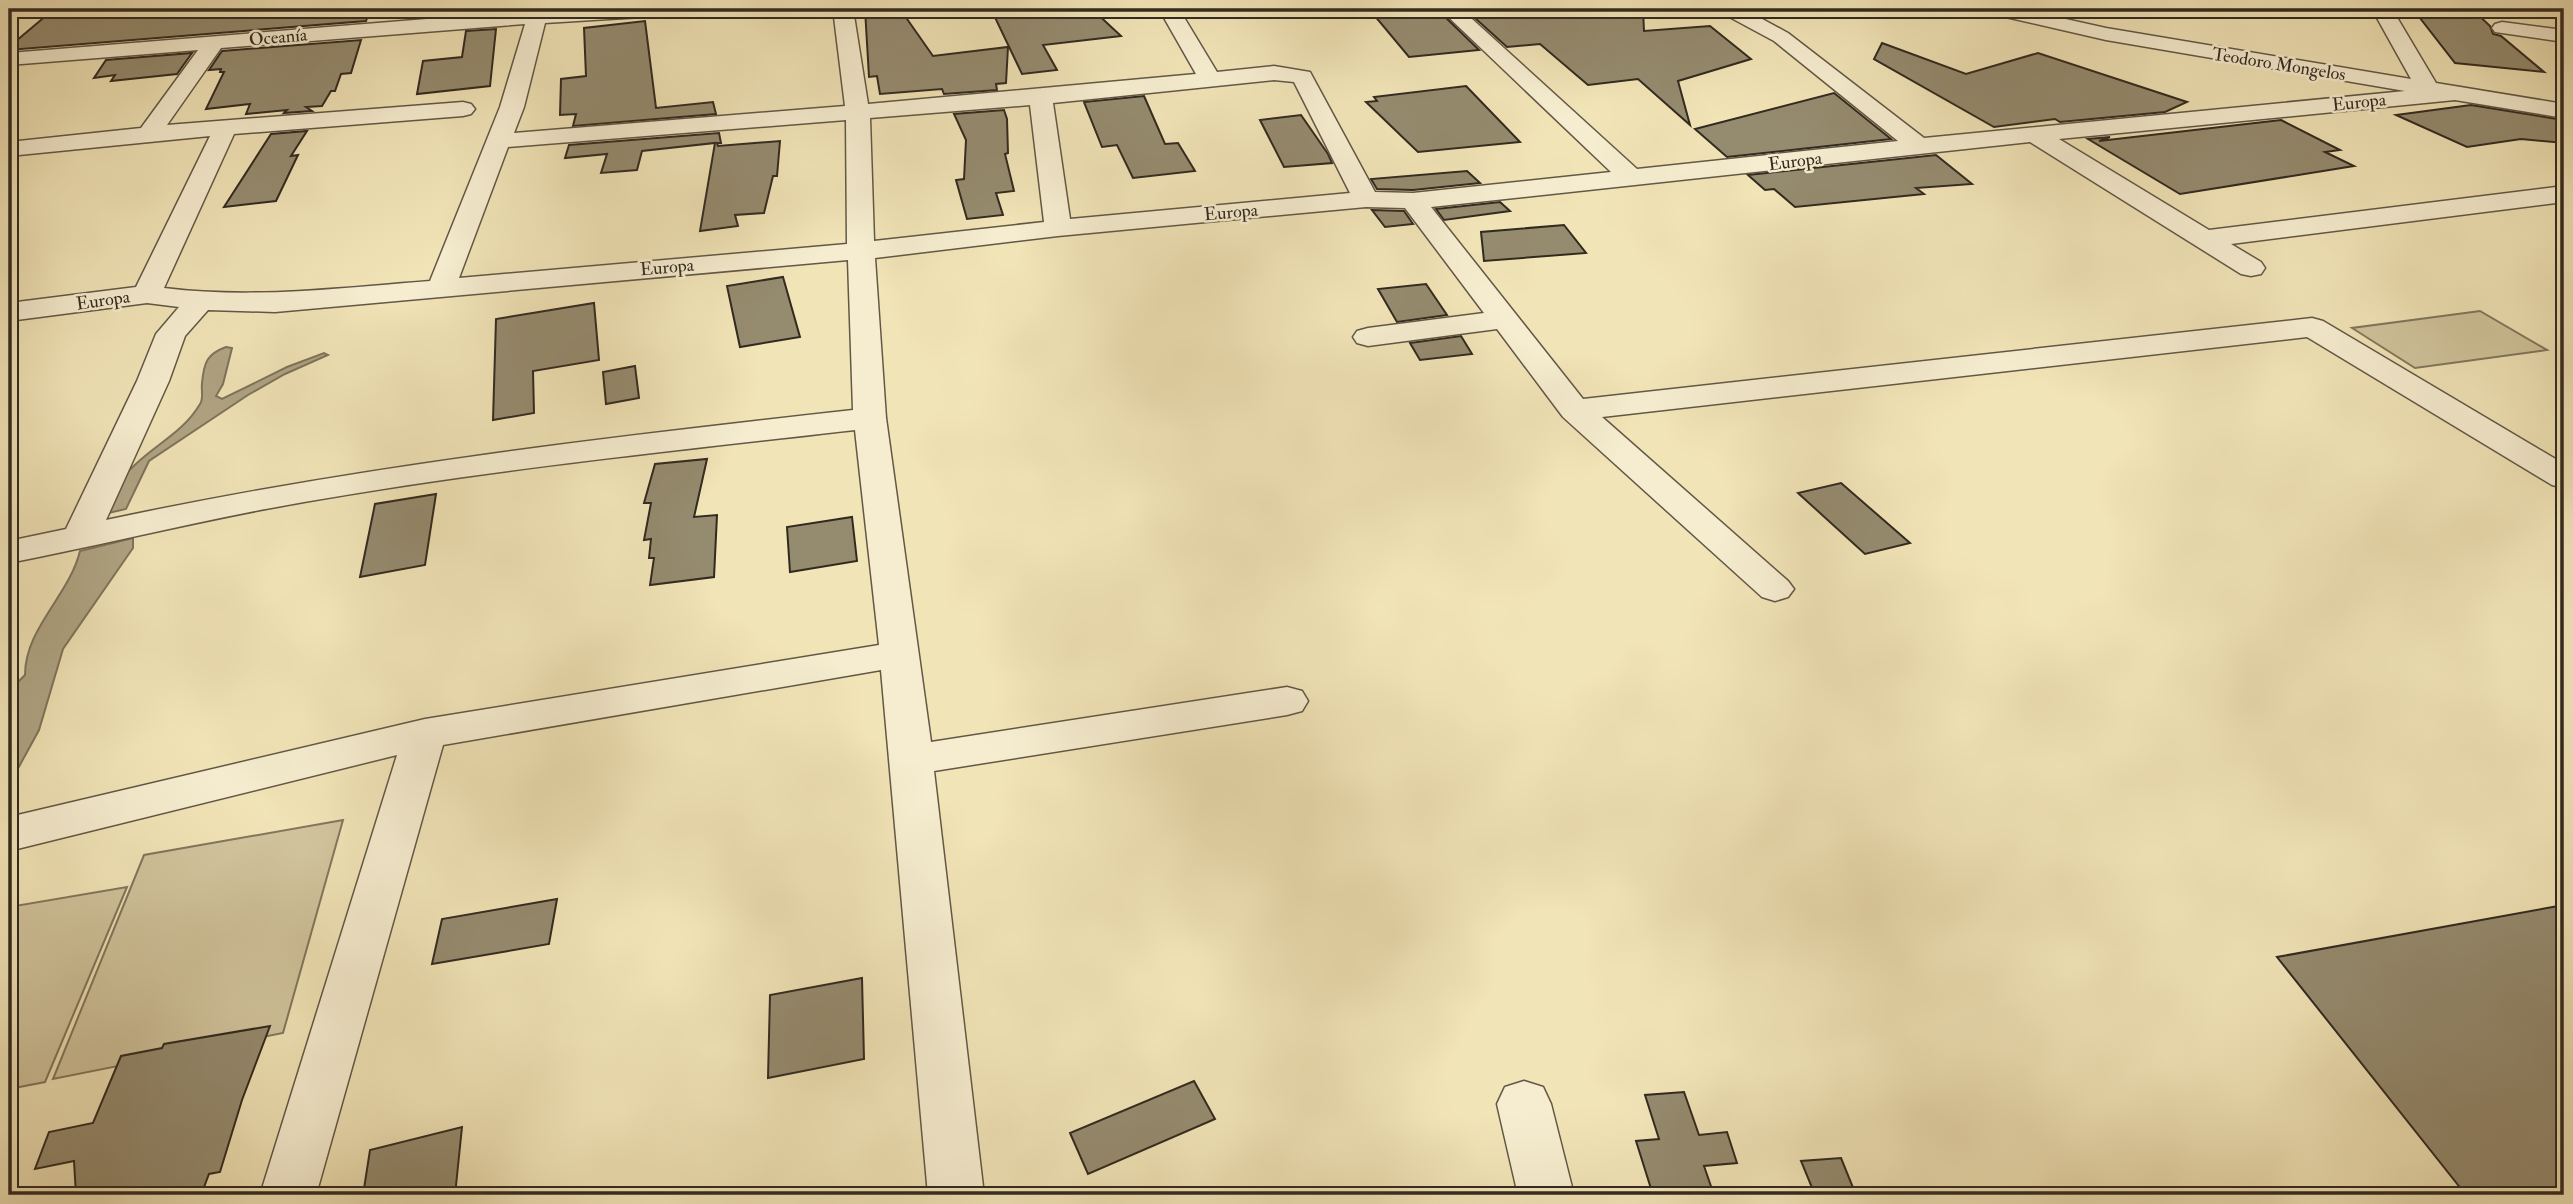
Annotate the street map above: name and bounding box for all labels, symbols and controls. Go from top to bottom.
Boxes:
street label: Oceanía [248,23,309,51]
street label: Teodoro Mongelos [2211,43,2347,86]
street label: Europa [2331,88,2388,117]
street label: Europa [1767,147,1824,176]
street label: Europa [1203,199,1260,226]
street label: Europa [639,254,696,281]
street label: Europa [75,285,132,316]

